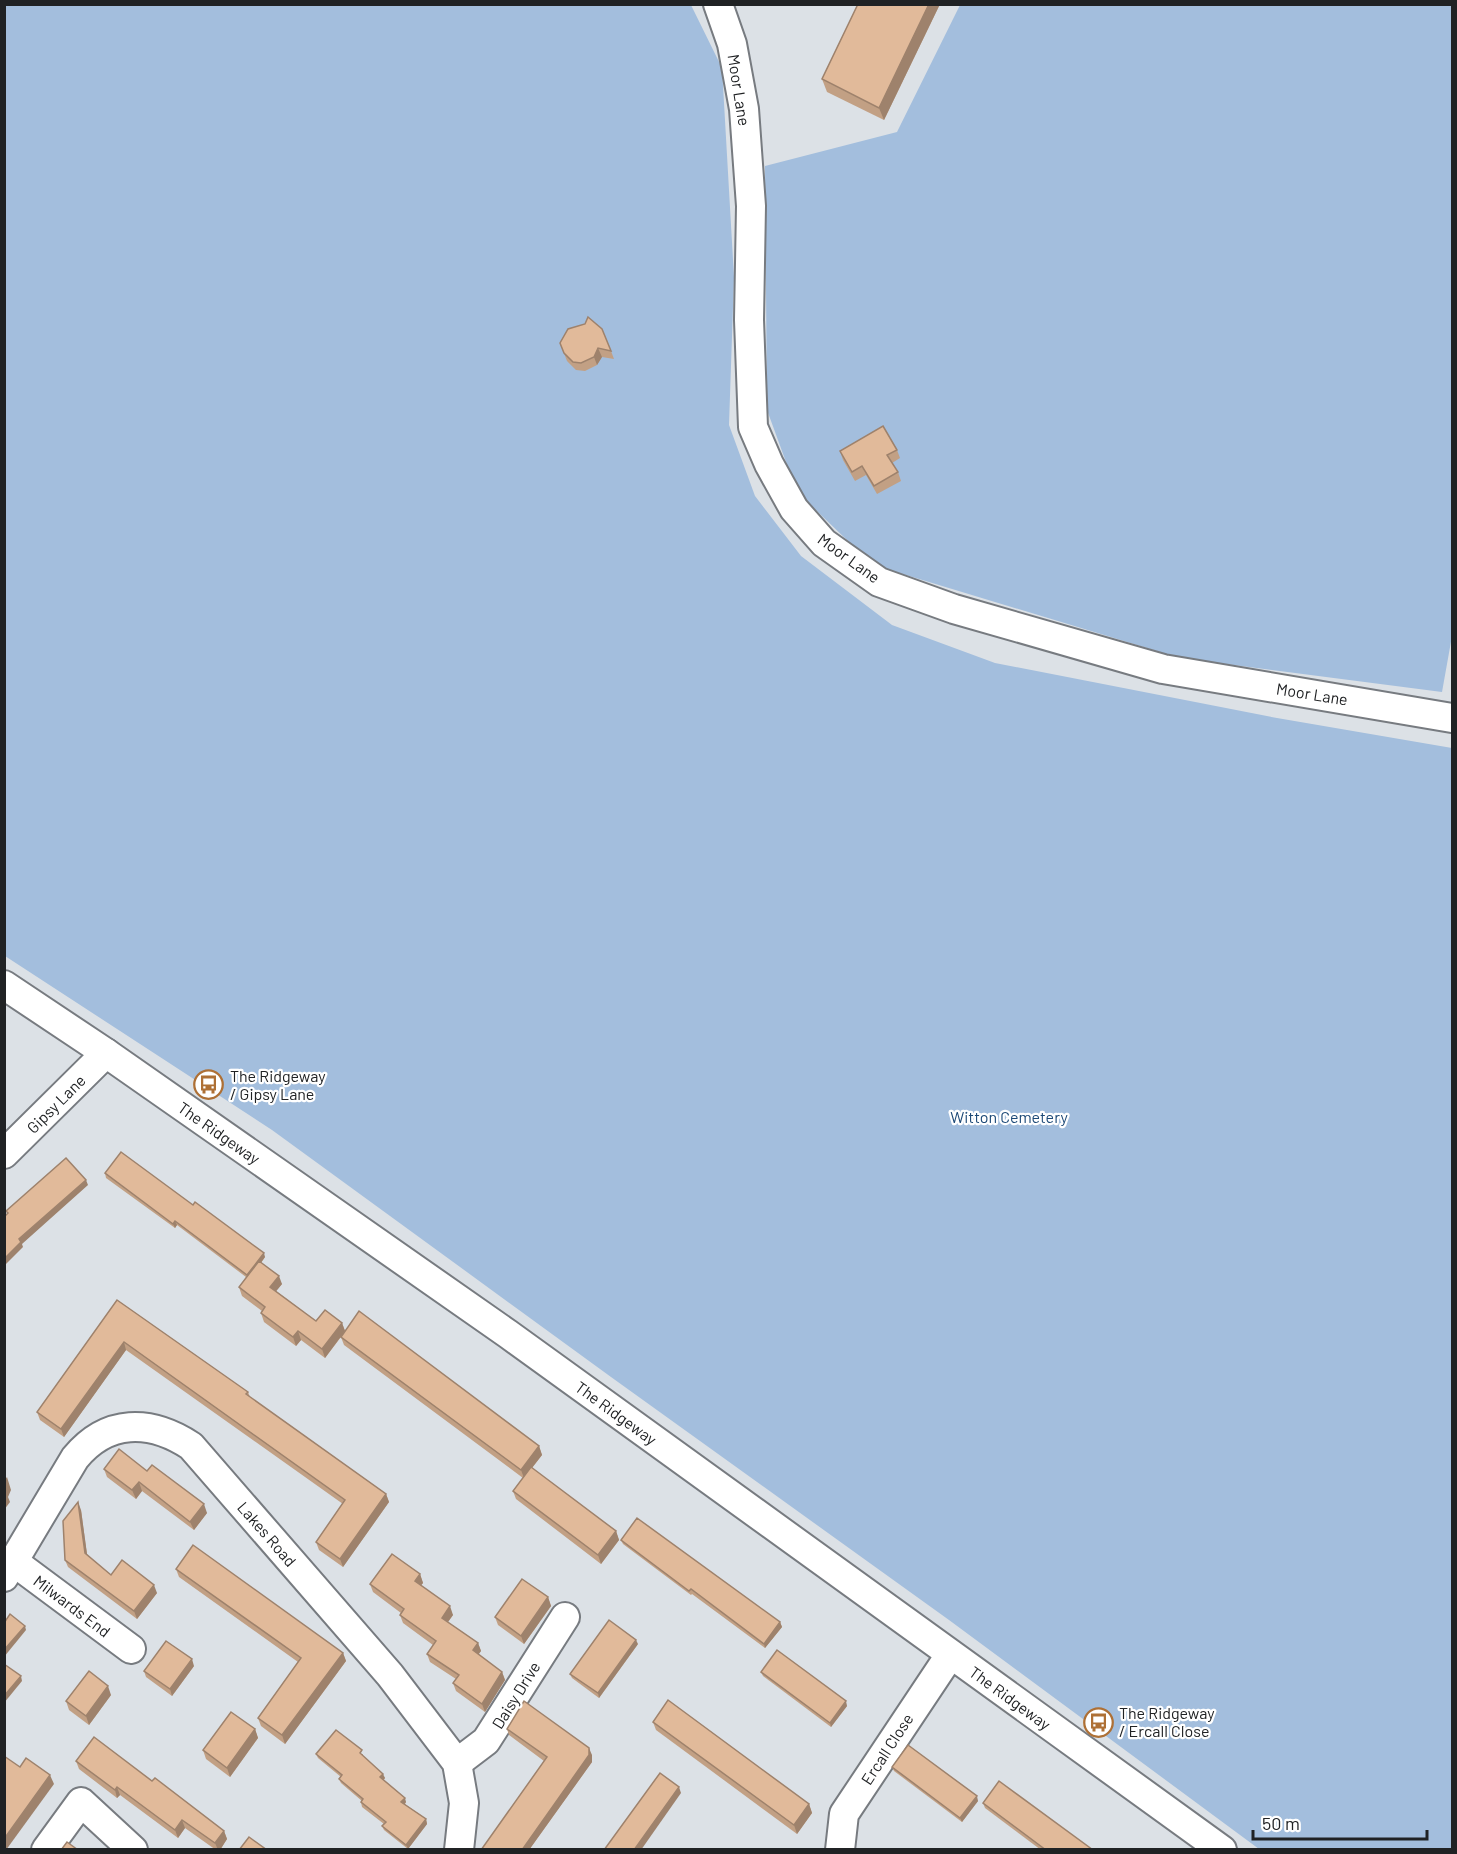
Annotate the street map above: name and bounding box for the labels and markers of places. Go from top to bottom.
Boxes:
place label: The Ridgeway / Gipsy Lane [230,1066,326,1103]
bus stop icon: The Ridgeway / Gipsy Lane [193,1069,225,1101]
place label: The Ridgeway / Ercall Close [1119,1703,1215,1740]
bus stop icon: The Ridgeway / Ercall Close [1082,1706,1114,1738]

